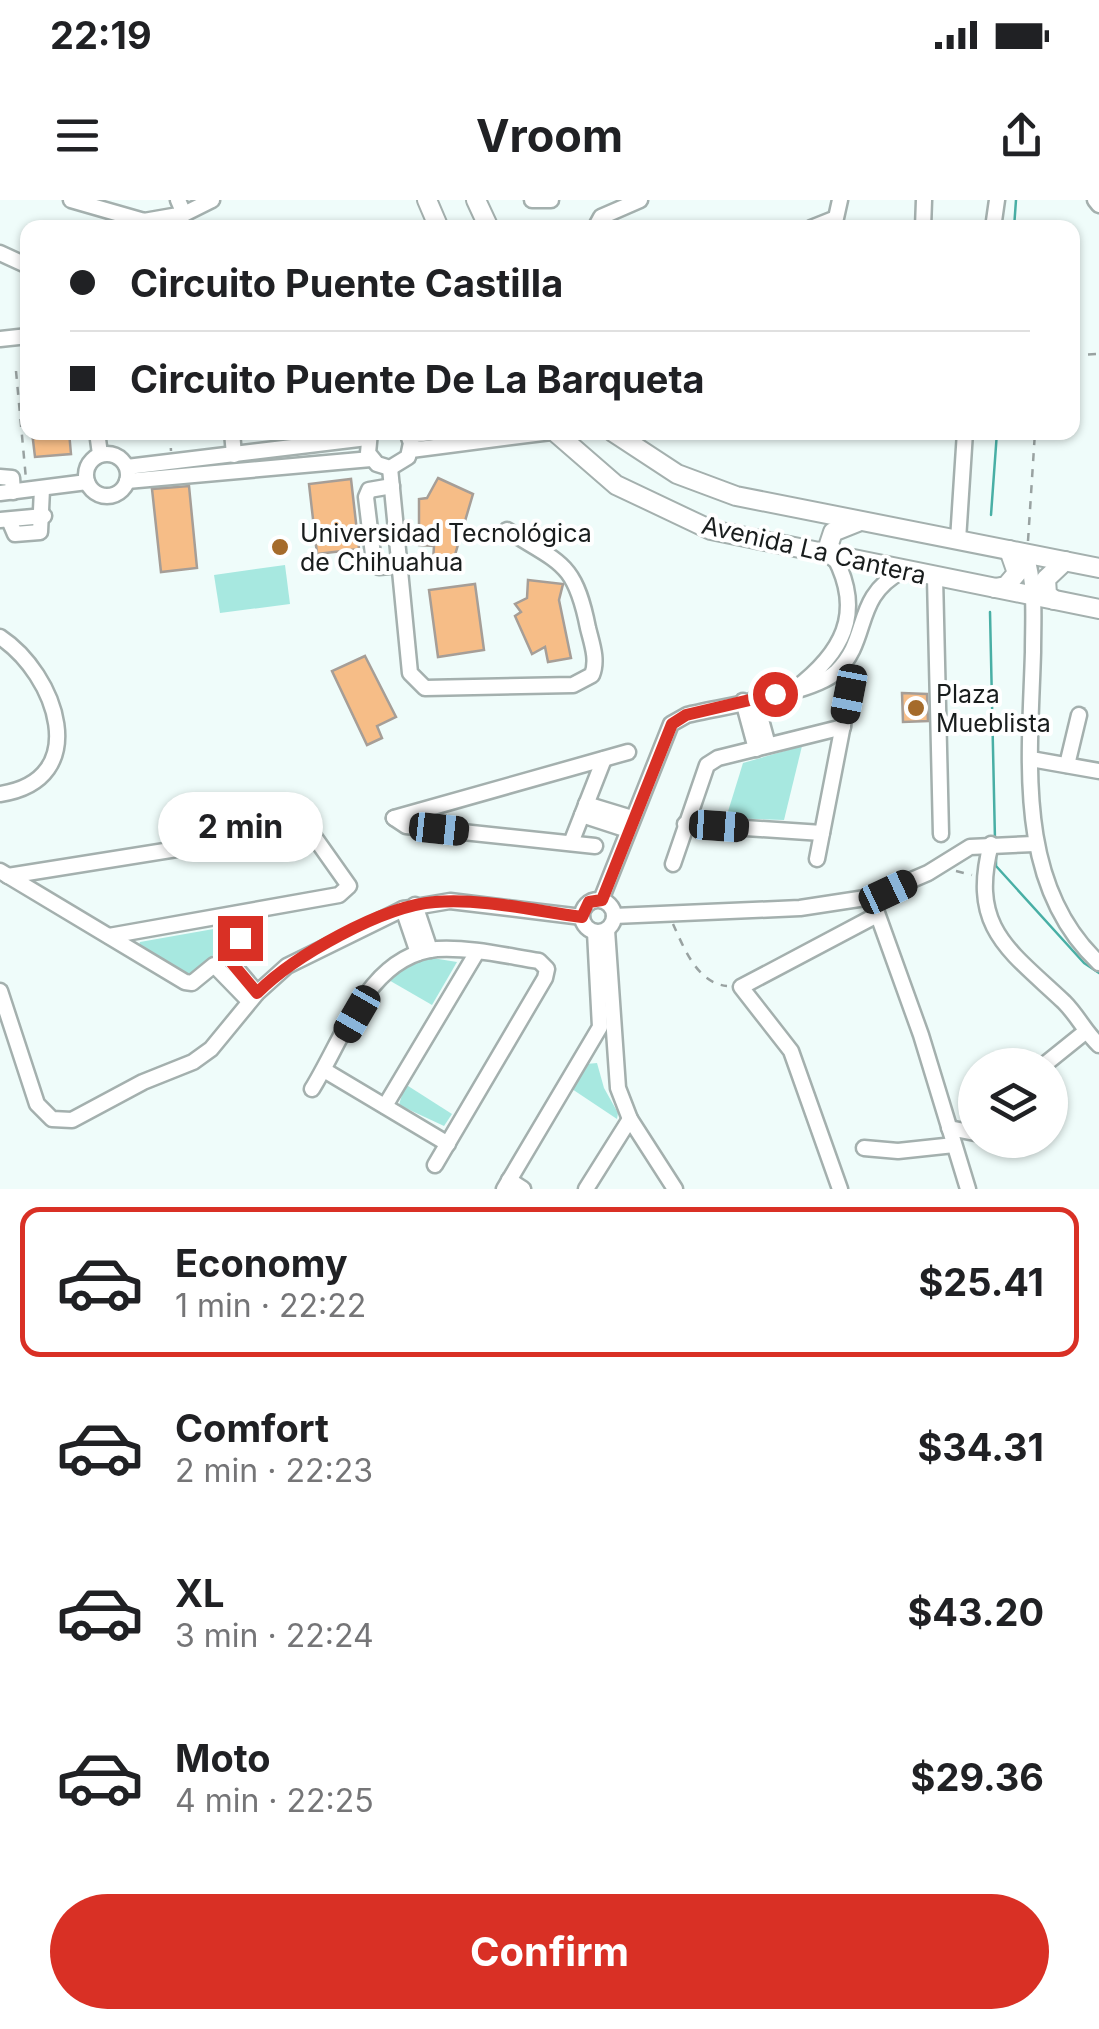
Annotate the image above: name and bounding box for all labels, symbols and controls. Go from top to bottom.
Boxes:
text: 22:19 [50,12,152,58]
icon: menu [50,108,105,163]
text: Vroom [476,108,623,163]
icon: share [994,108,1049,163]
text: Circuito Puente Castilla [130,260,563,306]
text: Circuito Puente De La Barqueta [130,356,705,402]
street label: Avenida La Cantera [699,510,929,590]
place label: Universidad Tecnológica de Chihuahua [300,518,592,577]
marker: Universidad Tecnológica de Chihuahua [269,536,291,558]
car [829,662,869,726]
route start [753,672,798,717]
place label: Plaza Mueblista [936,679,1051,738]
marker: Plaza Mueblista [905,697,927,719]
callout: 2 min [158,793,322,863]
text: 2 min [198,807,283,846]
car [688,809,750,843]
car [408,811,470,847]
car [854,866,922,918]
route end [218,916,263,961]
car [329,981,385,1047]
map controls [958,1048,1068,1158]
button: layers [958,1048,1068,1158]
icon: car [55,1237,145,1327]
text: Economy [175,1240,348,1286]
text: $25.41 [918,1259,1044,1305]
text: 1 min · 22:22 [175,1286,366,1325]
icon: car [55,1402,145,1492]
text: Comfort [175,1405,329,1451]
text: $34.31 [917,1424,1044,1470]
text: 2 min · 22:23 [175,1451,373,1490]
icon: car [55,1567,145,1657]
text: XL [175,1570,225,1616]
text: $43.20 [907,1589,1044,1635]
text: 3 min · 22:24 [175,1616,374,1655]
icon: car [55,1732,145,1822]
text: Moto [175,1735,271,1781]
text: $29.36 [911,1754,1044,1800]
text: 4 min · 22:25 [175,1781,374,1820]
button: Confirm [50,1894,1049,2009]

